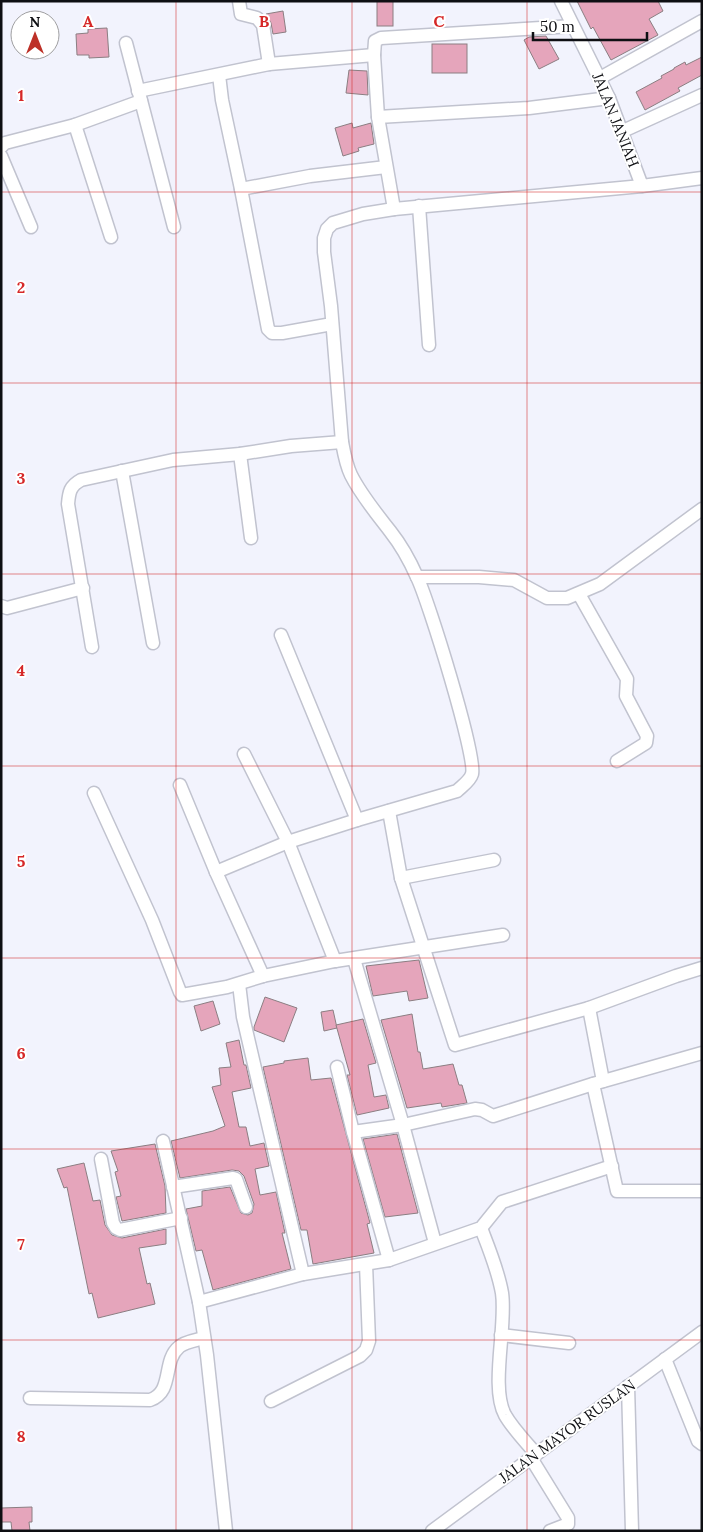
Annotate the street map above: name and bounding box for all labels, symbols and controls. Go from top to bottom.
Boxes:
north arrow [10,10,60,60]
scale bar [533,10,647,42]
text: A [83,11,94,31]
text: B [259,11,270,31]
text: C [433,11,445,31]
text: N [30,13,41,31]
text: 50 m [540,17,575,36]
street label: JALAN JANIAH [588,69,644,170]
text: 1 [18,85,24,105]
text: 2 [17,277,25,297]
text: 3 [17,468,26,488]
text: 4 [17,660,26,680]
text: 5 [17,851,26,871]
text: 6 [16,1043,26,1063]
text: 7 [17,1234,25,1254]
street label: JALAN MAYOR RUSLAN [494,1375,639,1488]
text: 8 [16,1426,26,1446]

